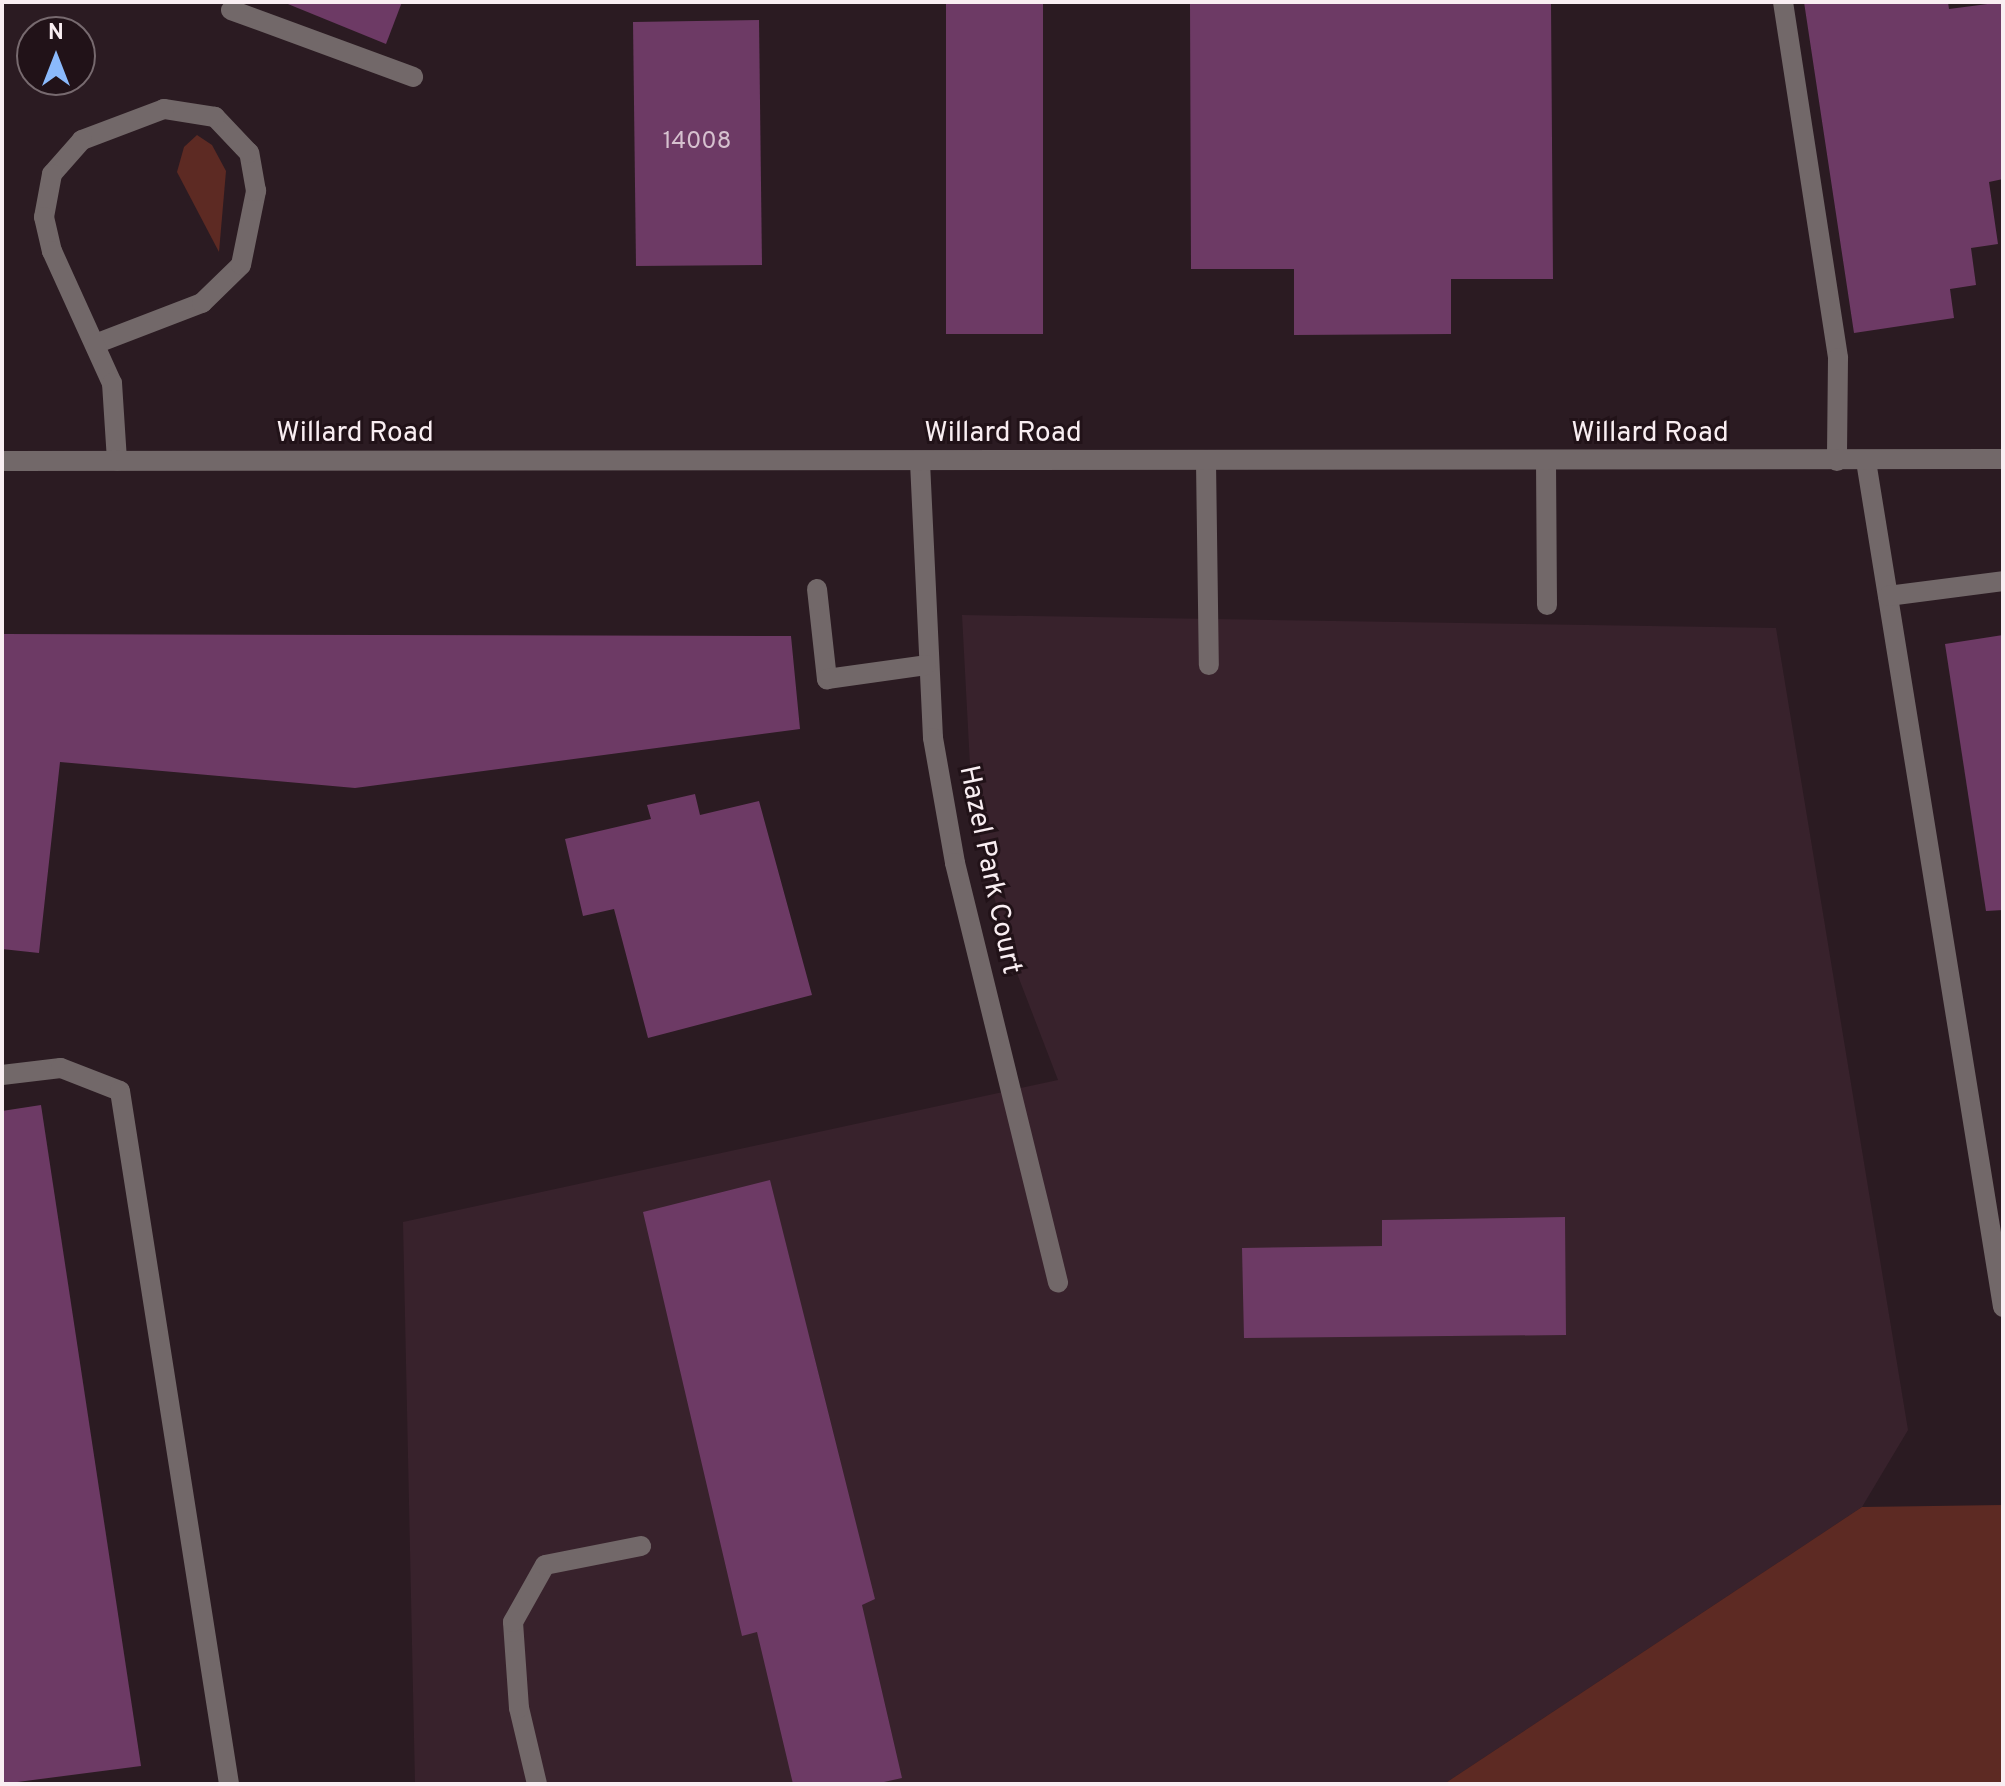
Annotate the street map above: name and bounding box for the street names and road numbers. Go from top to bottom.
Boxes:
street label: Willard Road [276,417,434,451]
street label: Willard Road [924,417,1082,451]
street label: Willard Road [1571,417,1729,451]
street label: Hazel Park Court [950,763,1028,977]

